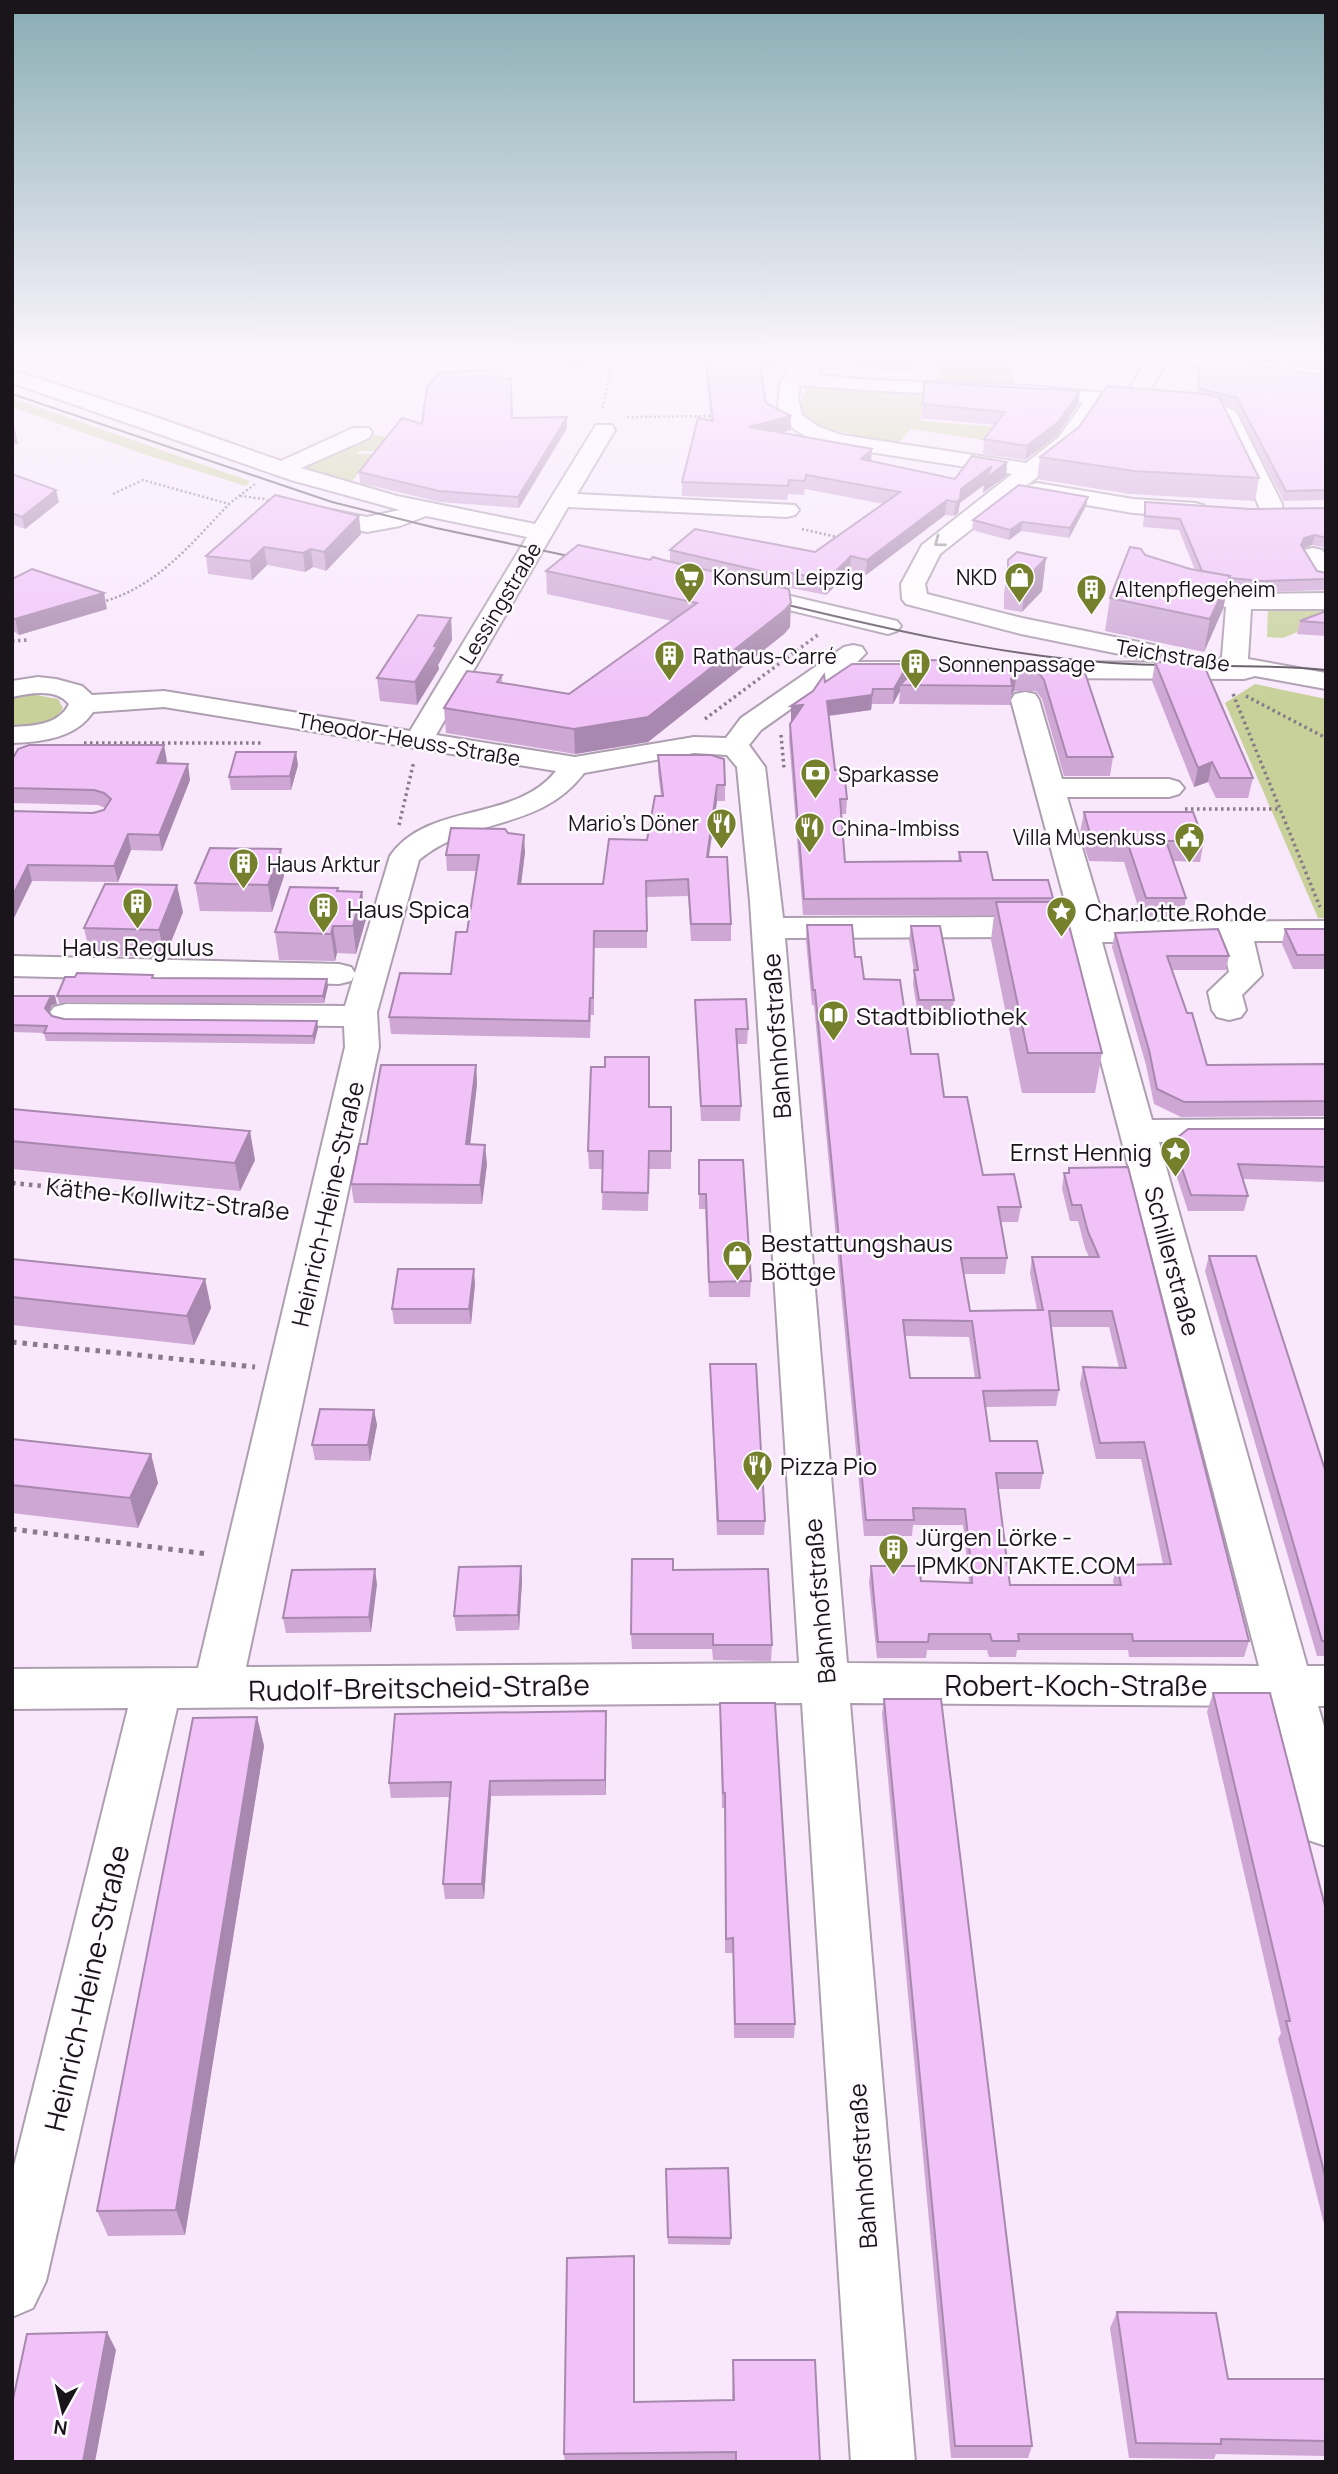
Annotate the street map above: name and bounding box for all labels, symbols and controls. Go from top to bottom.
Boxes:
one-way arrow [935,534,947,547]
street label: Lessingstraße [452,537,548,669]
supermarket icon: Konsum Leipzig [673,560,707,604]
shop icon: NKD [1003,560,1037,604]
place label: Konsum Leipzig [713,563,863,591]
place label: NKD [956,563,997,591]
building icon: Altenpflegeheim [1075,572,1109,616]
place label: Altenpflegeheim [1115,575,1276,603]
street label: Teichstraße [1114,632,1232,678]
building icon: Rathaus-Carré [653,639,687,683]
place label: Rathaus-Carré [693,642,837,670]
building icon: Sonnenpassage [898,647,932,691]
place label: Sonnenpassage [938,650,1095,678]
street label: Theodor-Heuss-Straße [295,706,523,772]
bank icon: Sparkasse [798,757,832,801]
place label: Sparkasse [838,760,939,788]
restaurant icon: Mario's Döner [705,806,739,850]
place label: Mario's Döner [568,809,699,837]
restaurant icon: China-Imbiss [792,811,826,855]
place label: China-Imbiss [832,814,959,842]
public building icon: Villa Musenkuss [1172,820,1206,864]
place label: Villa Musenkuss [1013,823,1166,851]
building icon: Haus Arktur [227,847,261,891]
place label: Haus Arktur [267,850,381,878]
building icon: Haus Regulus [121,887,155,931]
building icon: Haus Spica [307,891,341,935]
place label: Haus Spica [347,892,470,925]
place icon: Charlotte Rohde [1045,894,1079,938]
place label: Charlotte Rohde [1085,895,1267,928]
place label: Haus Regulus [62,930,214,963]
street label: Bahnhofstraße [754,952,798,1120]
library icon: Stadtbibliothek [816,998,850,1042]
place label: Stadtbibliothek [856,999,1028,1032]
street label: Heinrich-Heine-Straße [283,1078,371,1330]
place icon: Ernst Hennig [1158,1134,1192,1178]
place label: Ernst Hennig [1010,1135,1152,1168]
street label: Käthe-Kollwitz-Straße [44,1169,292,1227]
street label: Schillerstraße [1137,1183,1209,1339]
place label: Bestattungshaus Böttge [761,1226,953,1287]
shop icon: Bestattungshaus Böttge [721,1239,755,1283]
restaurant icon: Pizza Pio [740,1448,774,1492]
place label: Pizza Pio [780,1449,877,1482]
street label: Bahnhofstraße [795,1517,843,1685]
place label: Jürgen Lörke - IPMKONTAKTE.COM [916,1520,1136,1581]
building icon: Jürgen Lörke - IPMKONTAKTE.COM [876,1533,910,1577]
street label: Rudolf-Breitscheid-Straße [248,1665,590,1709]
street label: Robert-Koch-Straße [945,1666,1207,1704]
street label: Heinrich-Heine-Straße [35,1841,137,2135]
street label: Bahnhofstraße [840,2082,884,2250]
north arrow [28,2376,98,2446]
text: N [52,2414,69,2442]

